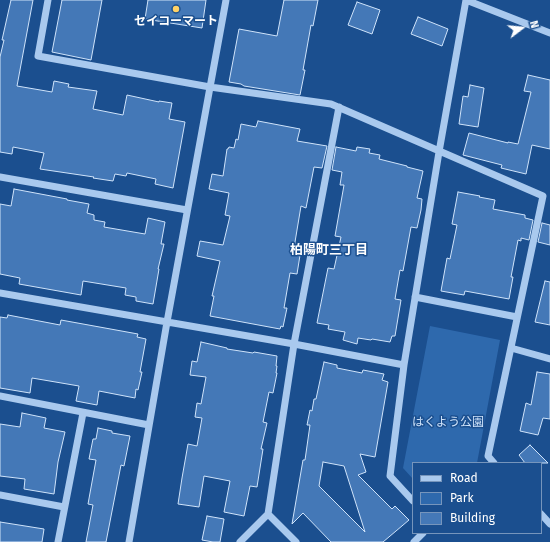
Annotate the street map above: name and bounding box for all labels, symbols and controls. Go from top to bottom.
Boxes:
marker: セイコーマート [171,4,181,14]
north arrow [502,8,542,48]
place label: セイコーマート [134,15,218,29]
text: N [527,19,541,30]
district label: 柏陽町三丁目 [290,242,368,258]
park label: はくよう公園 [412,416,484,430]
legend [412,462,542,534]
text: Road [450,471,478,485]
text: Park [450,491,474,505]
text: Building [450,511,495,525]

